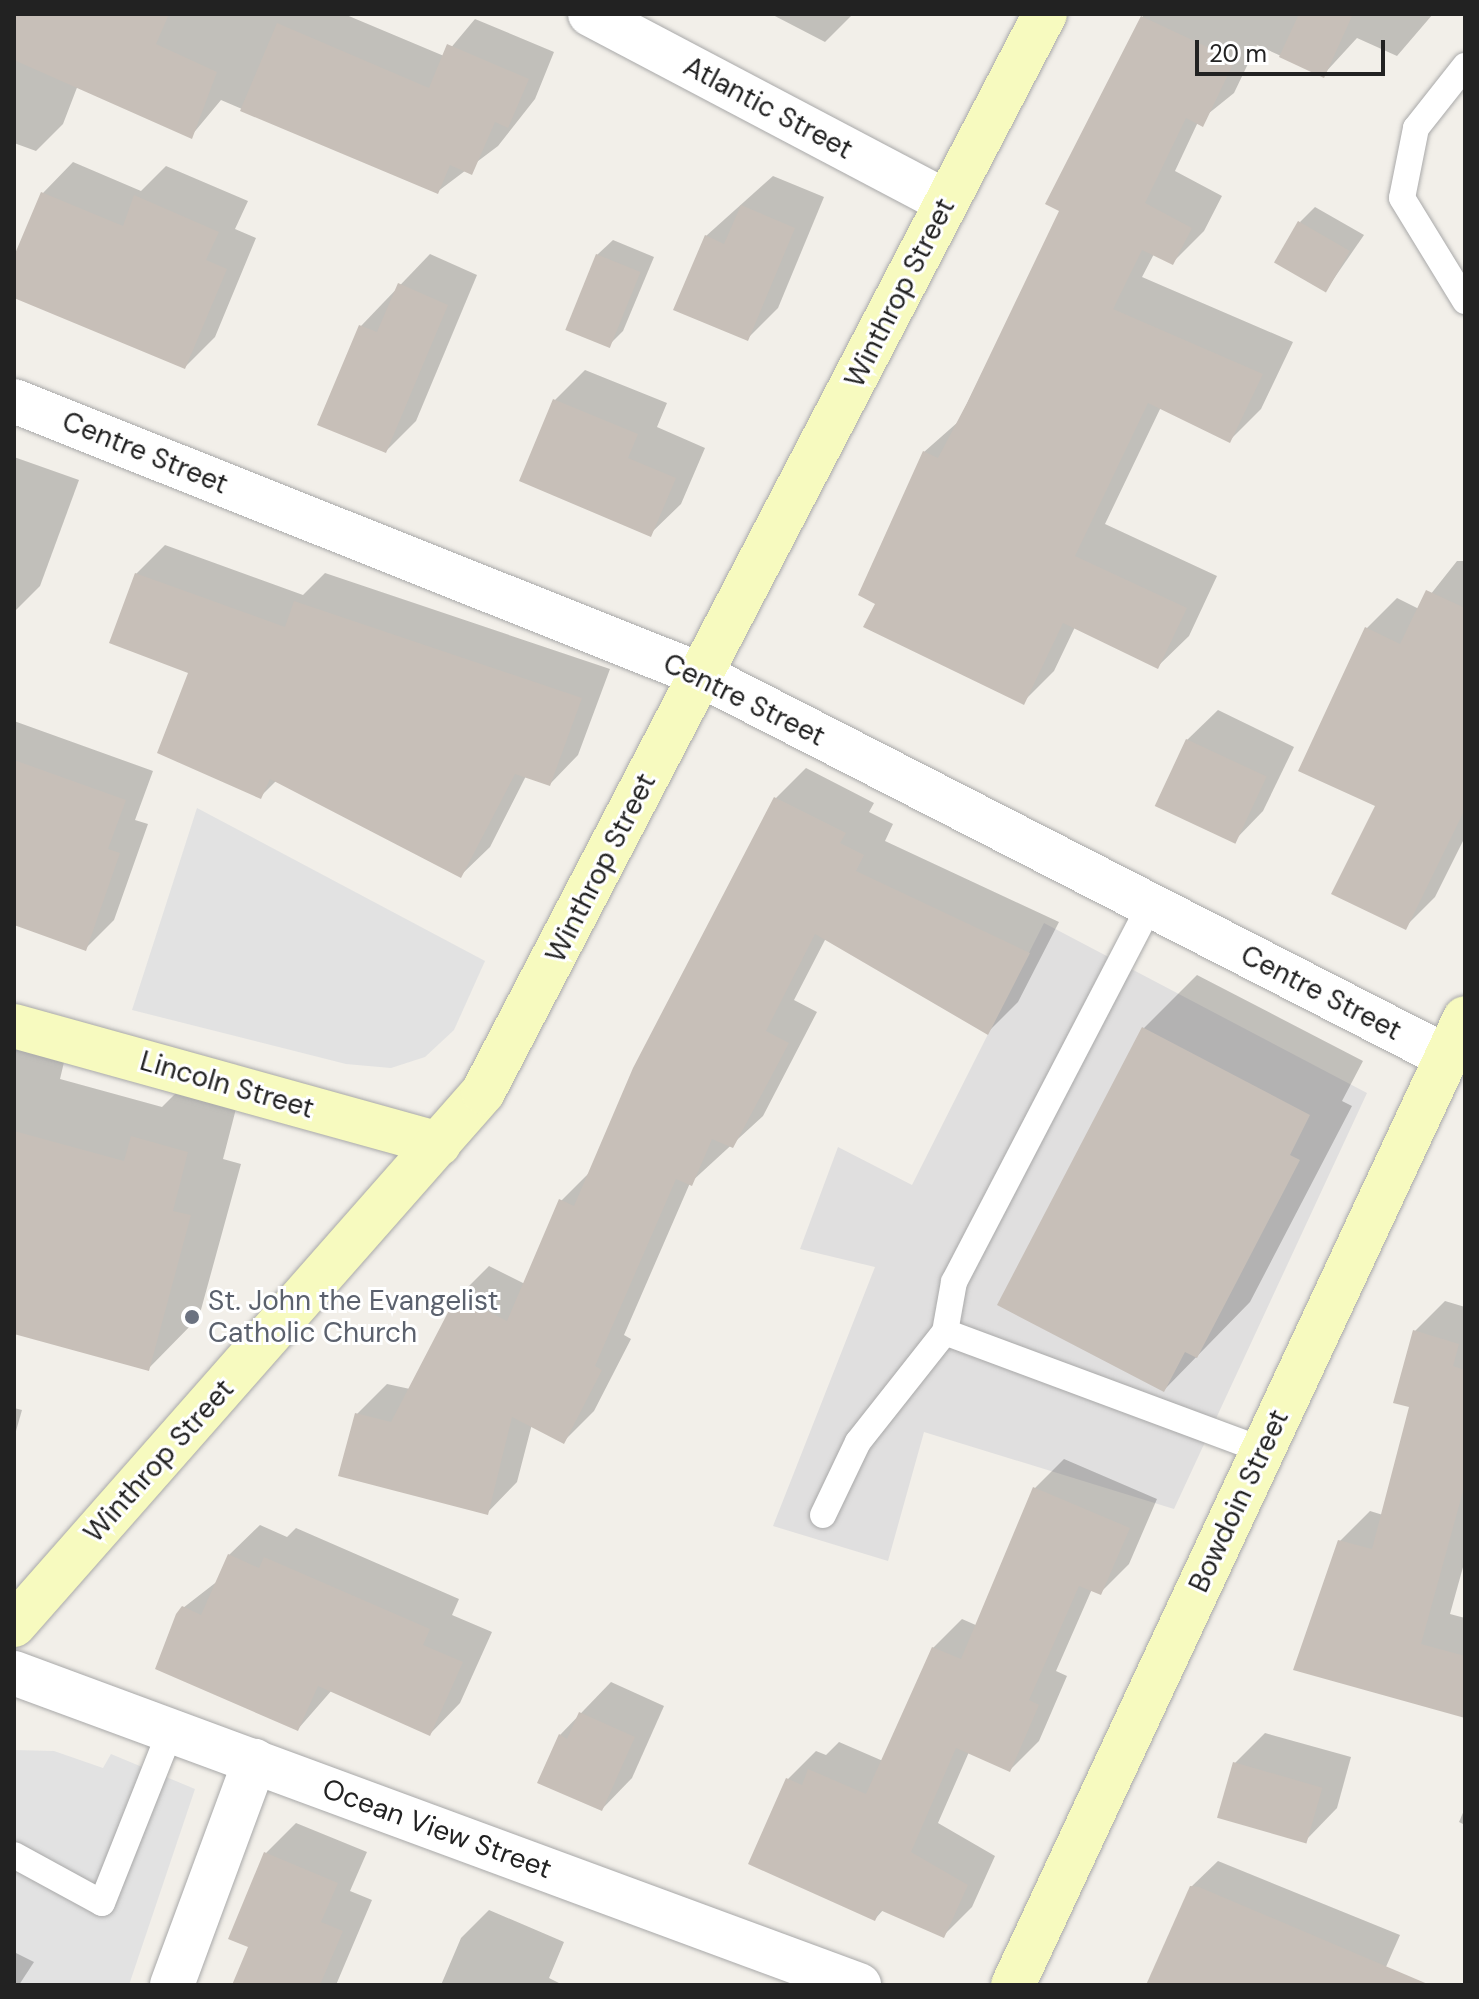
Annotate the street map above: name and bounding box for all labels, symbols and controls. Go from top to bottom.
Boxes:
scale bar [1199,24,1389,74]
text: 20 m [1209,38,1267,69]
street label: Atlantic Street [678,49,858,167]
street label: Winthrop Street [838,193,962,393]
street label: Centre Street [57,405,233,501]
street label: Centre Street [658,646,830,754]
street label: Winthrop Street [539,768,663,968]
street label: Centre Street [1235,938,1407,1048]
street label: Lincoln Street [136,1044,318,1126]
place label: St. John the Evangelist Catholic Church [208,1284,498,1350]
marker: St. John the Evangelist Catholic Church [183,1308,201,1326]
street label: Winthrop Street [77,1373,241,1549]
street label: Bowdoin Street [1182,1404,1296,1598]
street label: Ocean View Street [318,1772,556,1886]

